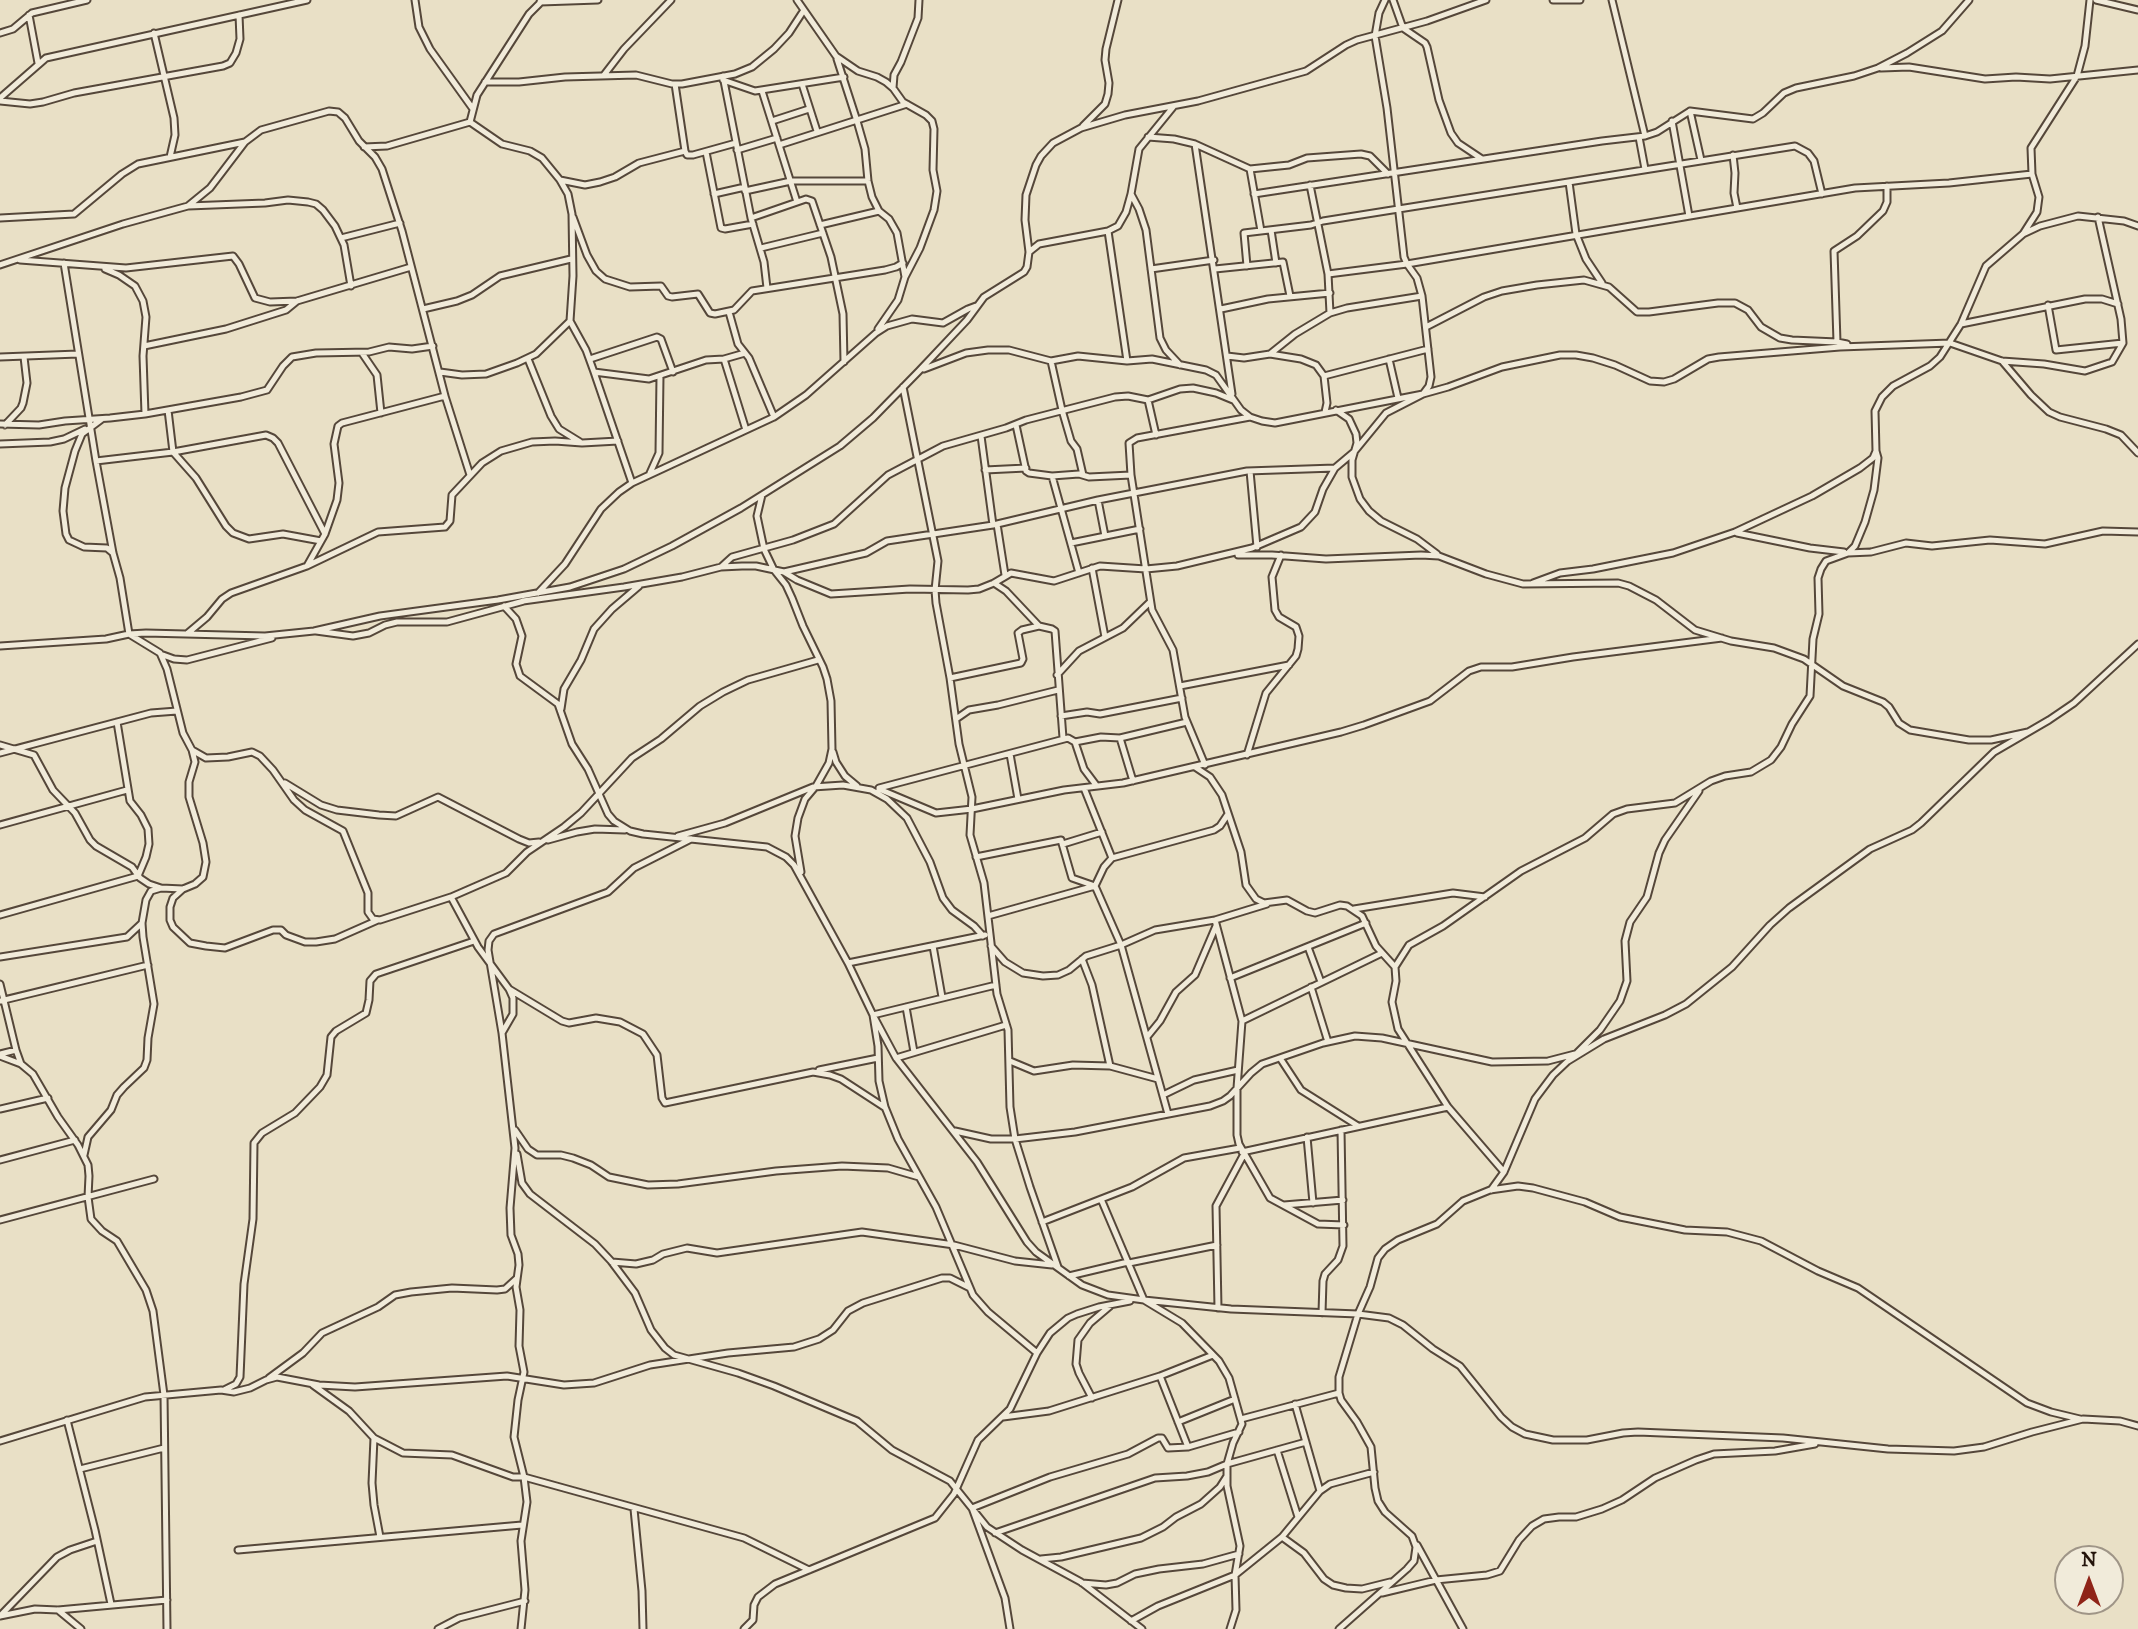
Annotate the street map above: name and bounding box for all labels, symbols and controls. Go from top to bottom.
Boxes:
north arrow [2054,1545,2124,1615]
text: N [2081,1549,2097,1572]

